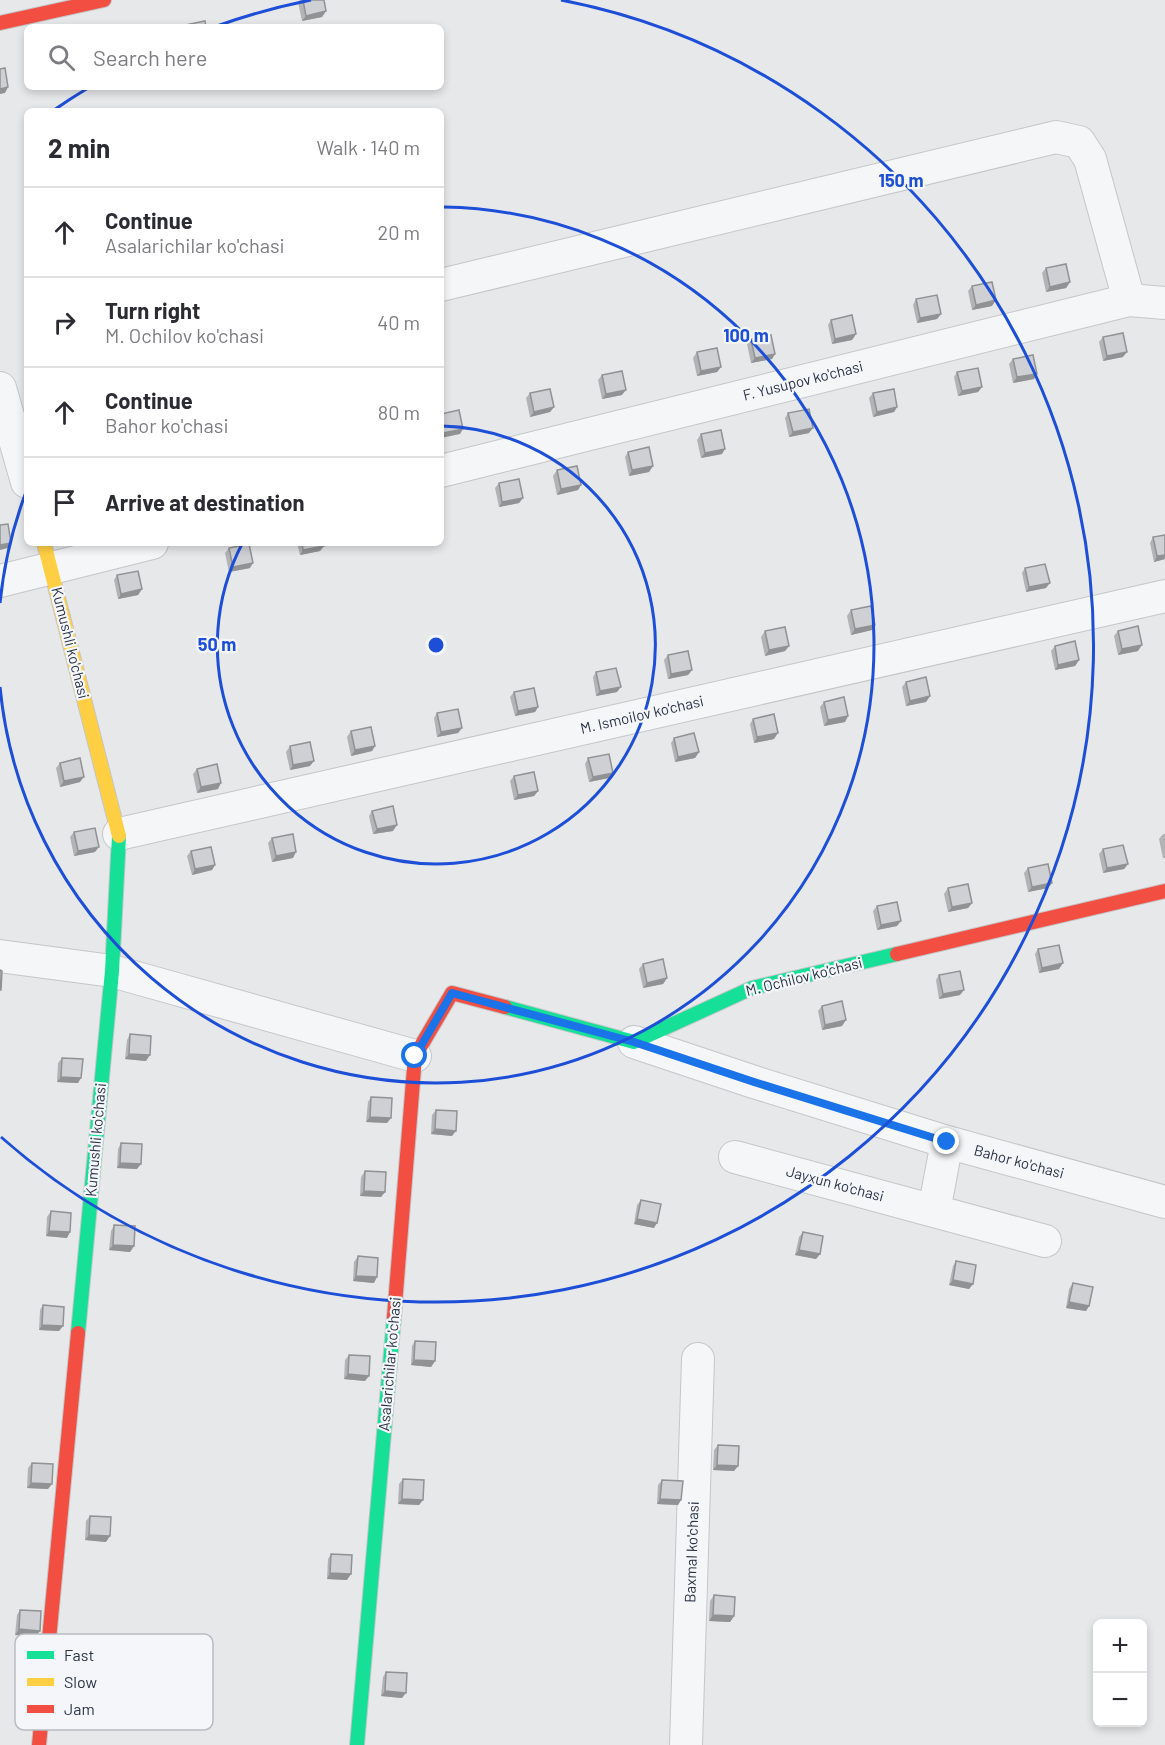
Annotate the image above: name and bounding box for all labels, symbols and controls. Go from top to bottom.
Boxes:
search box [24,24,444,90]
icon: search [45,41,78,74]
text: Search here [93,44,207,70]
text: 2 min [48,132,110,163]
text: Walk · 140 m [316,135,420,159]
text: 150 m [879,169,923,191]
text: Continue [105,207,193,233]
icon: ahead [48,216,81,249]
text: 20 m [377,220,420,244]
text: Asalarichilar ko'chasi [105,233,285,257]
text: Turn right [105,297,200,323]
icon: right [48,306,81,339]
text: 40 m [377,310,420,334]
text: M. Ochilov ko'chasi [105,323,264,347]
text: 100 m [723,324,769,346]
street label: F. Yusupov ko'chasi [741,356,865,404]
text: Continue [105,387,193,413]
icon: ahead [48,396,81,429]
text: 80 m [378,400,420,424]
text: Bahor ko'chasi [105,413,229,437]
icon: arrive [48,486,81,519]
text: Arrive at destination [105,489,304,515]
street label: Kumushli ko'chasi [48,585,94,700]
text: 50 m [198,633,236,655]
centre of rings [426,635,446,655]
street label: M. Ismoilov ko'chasi [578,691,705,737]
street label: M. Ochilov ko'chasi [744,953,864,999]
route start [401,1042,427,1068]
street label: Kumushli ko'chasi [81,1082,109,1198]
route end [933,1128,959,1154]
street label: Bahor ko'chasi [972,1140,1066,1182]
street label: Jayxun ko'chasi [784,1161,886,1205]
street label: Asalarichilar ko'chasi [374,1296,404,1432]
street label: Baxmal ko'chasi [680,1501,702,1603]
map controls [1093,1619,1147,1727]
button: + [1093,1619,1147,1673]
legend [15,1634,213,1730]
text: Fast [64,1645,94,1664]
text: Slow [64,1672,97,1691]
button: − [1093,1673,1147,1727]
text: Jam [64,1699,95,1718]

